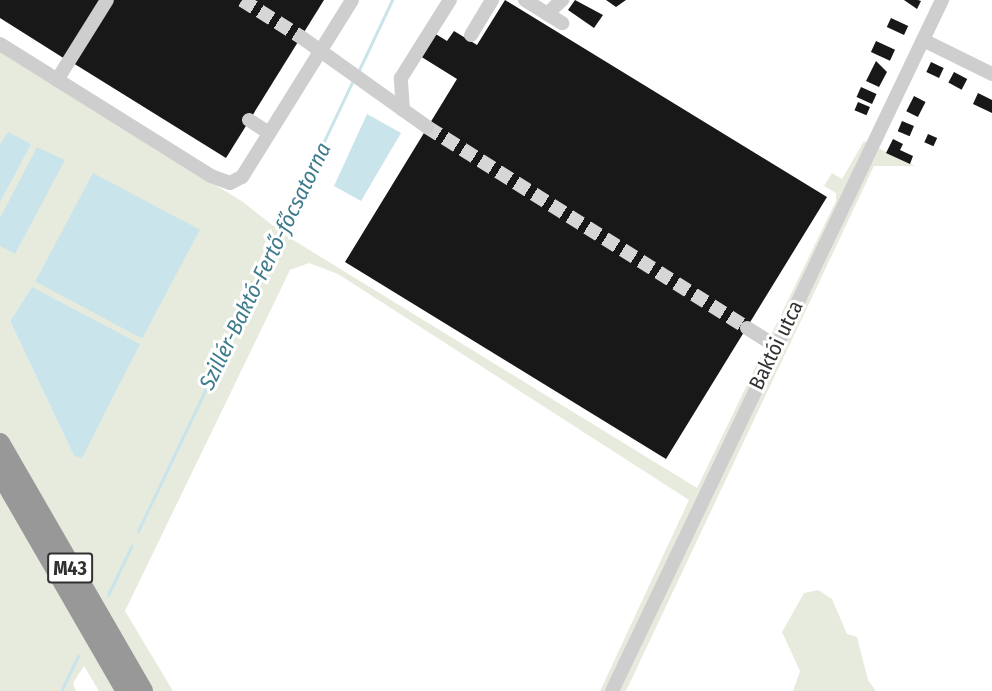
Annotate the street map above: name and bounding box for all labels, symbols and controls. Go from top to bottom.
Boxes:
water label: Szillér-Baktó-Fertő-főcsatorna [194,138,336,394]
street label: Baktói utca [744,296,808,394]
road number: M43 [46,551,94,585]

